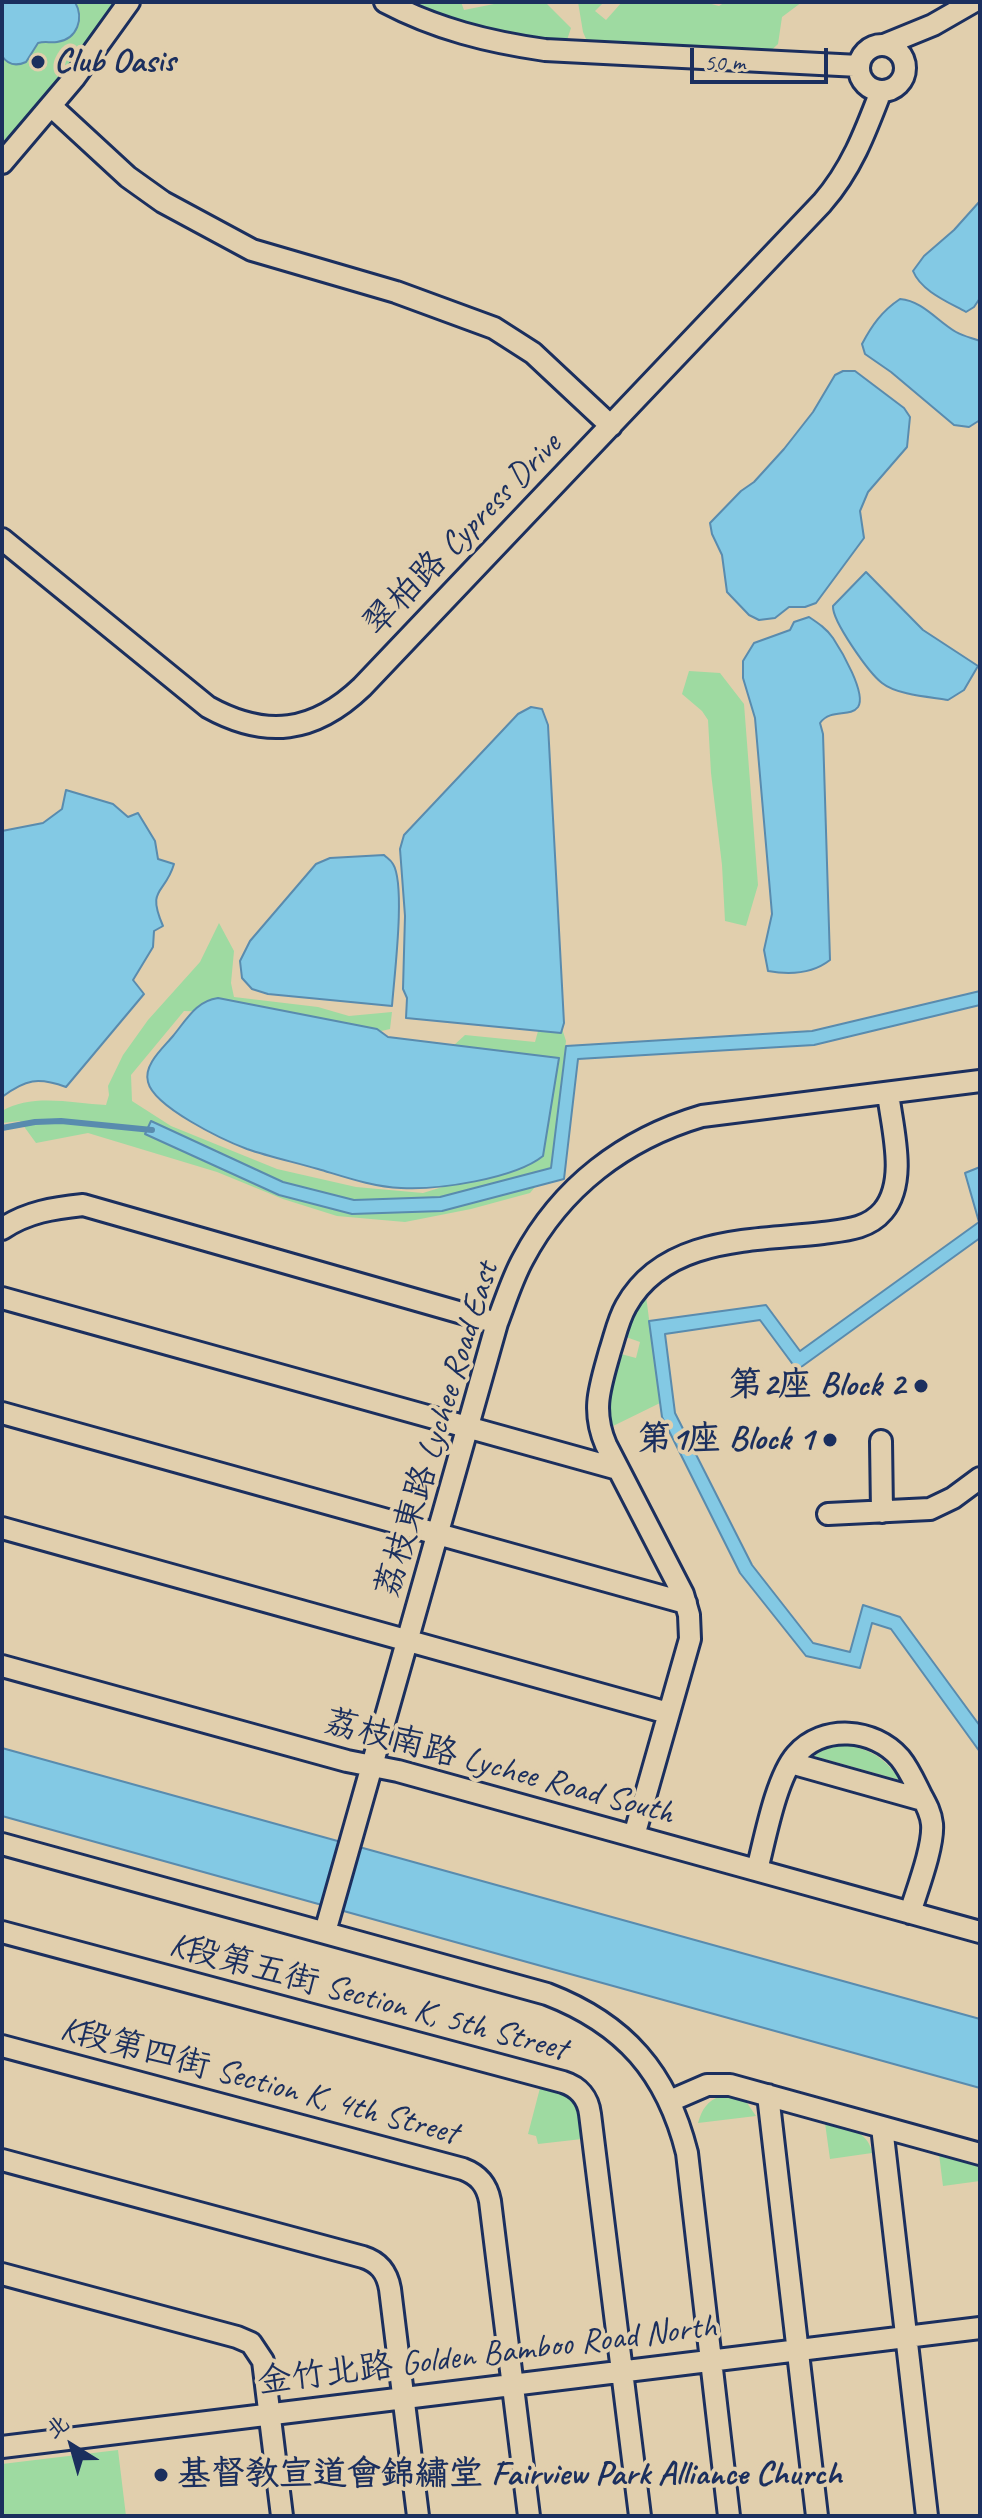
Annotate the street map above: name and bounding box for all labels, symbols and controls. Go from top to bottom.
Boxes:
scale bar [694,32,832,82]
place label: Club Oasis [54,42,175,82]
text: 50 m [704,47,745,77]
marker: Club Oasis [29,53,47,71]
street label: 翠柏路 Cypress Drive [356,425,570,645]
street label: 荔枝東路 Lychee Road East [368,1258,508,1602]
place label: 第2座 Block 2 [729,1366,905,1406]
marker: 第2座 Block 2 [912,1377,930,1395]
place label: 第1座 Block 1 [638,1420,814,1460]
marker: 第1座 Block 1 [821,1431,839,1449]
street label: 荔枝南路 Lychee Road South [320,1702,678,1834]
street label: K段第五街 Section K, 5th Street [165,1925,571,2071]
street label: K段第四街 Section K, 4th Street [56,2009,462,2155]
street label: 金竹北路 Golden Bamboo Road North [255,2307,719,2403]
north arrow [32,2406,112,2486]
text: 北 [40,2409,75,2445]
place label: 基督教宣道會錦繡堂 Fairview Park Alliance Church [177,2455,842,2495]
marker: 基督教宣道會錦繡堂 Fairview Park Alliance Church [152,2466,170,2484]

